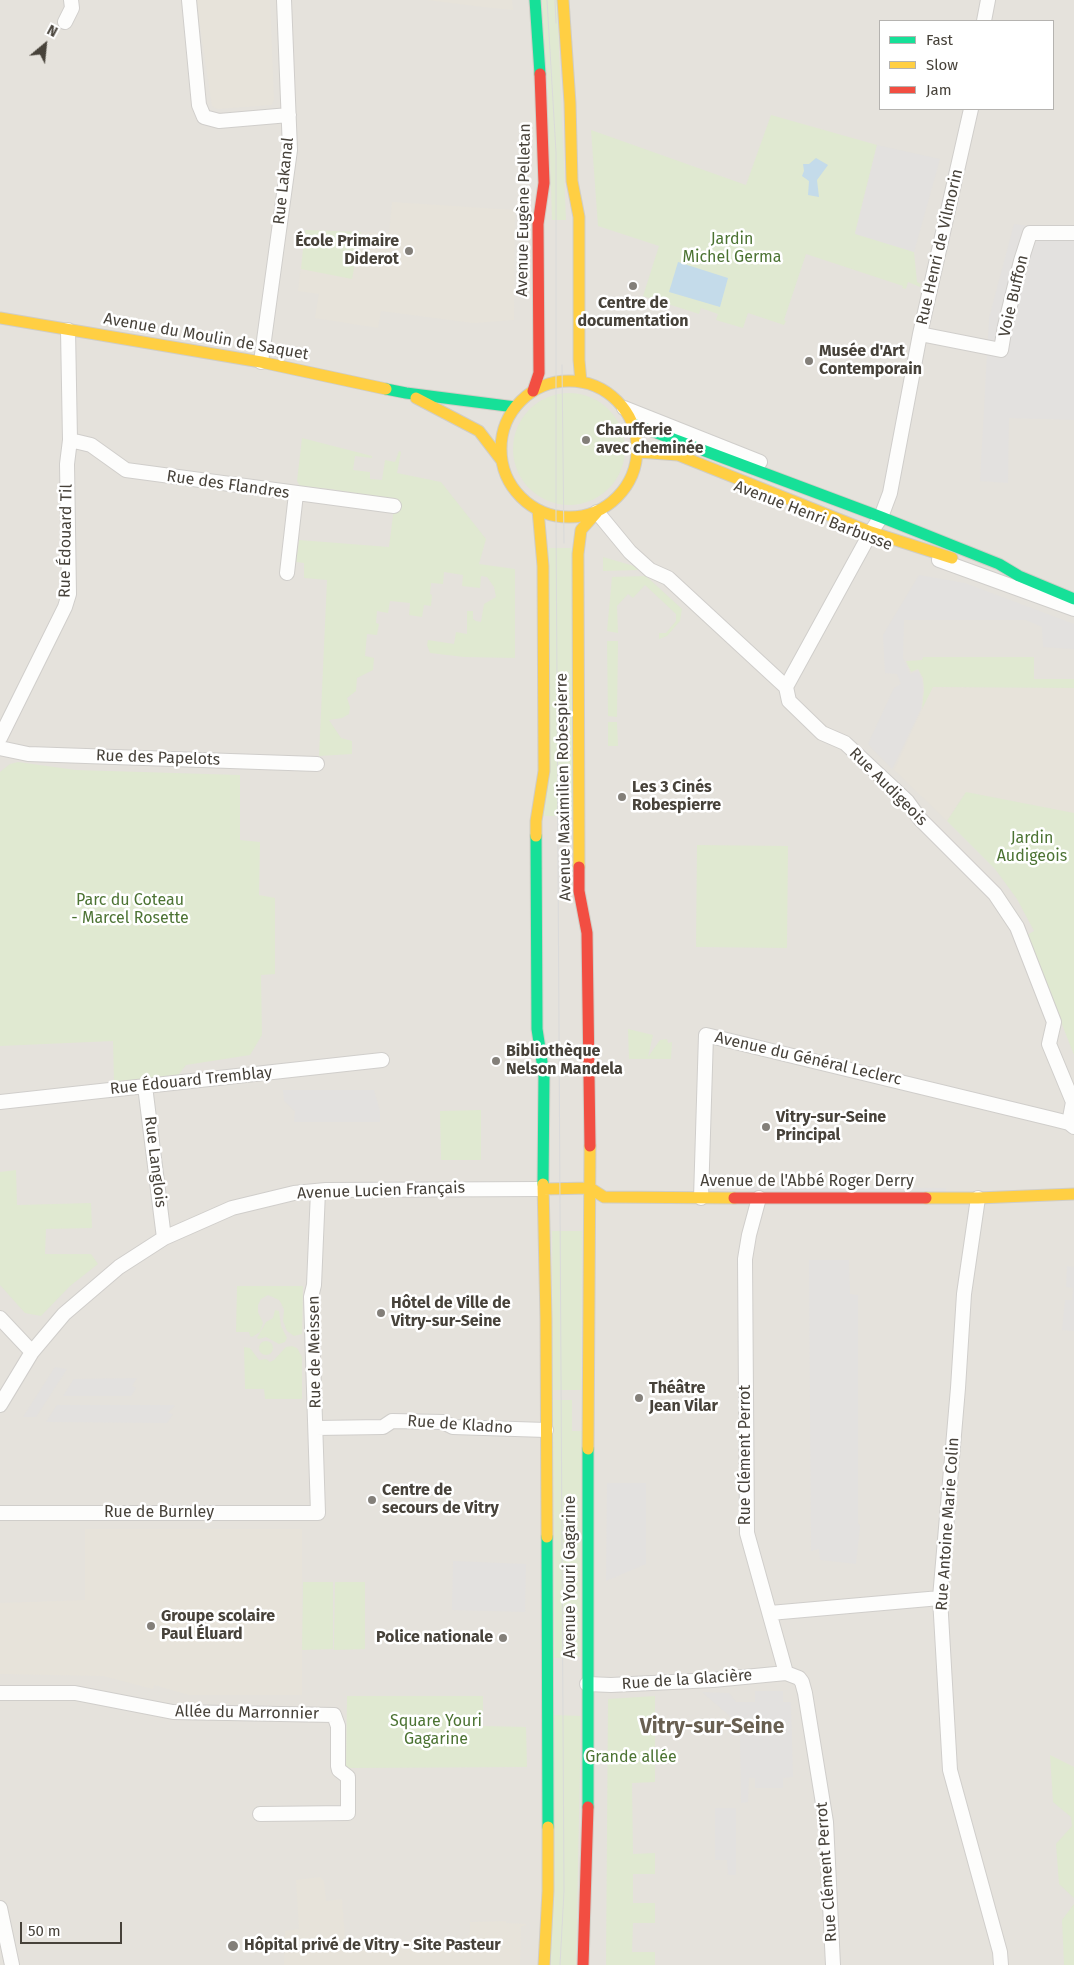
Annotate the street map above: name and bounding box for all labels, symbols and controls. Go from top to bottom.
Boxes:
north arrow [20,20,70,70]
legend [879,20,1054,110]
text: N [44,22,60,41]
text: Fast [926,31,953,49]
text: Slow [926,56,958,74]
text: Jam [926,81,952,99]
street label: Avenue Eugène Pelletan [513,123,535,297]
street label: Rue Lakanal [270,136,298,226]
street label: Rue Henri de Vilmorin [913,167,967,327]
park label: Jardin Michel Germa [682,230,782,268]
place label: École Primaire Diderot [295,232,399,270]
marker: École Primaire Diderot [403,245,415,257]
street label: Voie Buffon [995,253,1033,339]
marker: Centre de documentation [627,280,639,292]
place label: Centre de documentation [577,294,689,332]
street label: Avenue du Moulin de Saquet [102,310,310,364]
place label: Musée d'Art Contemporain [819,342,922,380]
marker: Musée d'Art Contemporain [803,355,815,367]
place label: Chaufferie avec cheminée [596,421,704,459]
marker: Chaufferie avec cheminée [580,434,592,446]
street label: Rue des Flandres [165,467,291,503]
street label: Avenue Henri Barbusse [731,477,895,555]
street label: Rue Édouard Til [55,484,77,598]
street label: Avenue Maximilien Robespierre [552,673,576,901]
street label: Rue Audigeois [845,744,931,830]
street label: Rue des Papelots [95,746,221,770]
place label: Les 3 Cinés Robespierre [632,778,721,816]
marker: Les 3 Cinés Robespierre [616,791,628,803]
park label: Jardin Audigeois [997,829,1067,867]
park label: Parc du Coteau - Marcel Rosette [71,891,189,929]
street label: Avenue du Général Leclerc [713,1028,903,1090]
place label: Bibliothèque Nelson Mandela [506,1042,623,1080]
marker: Bibliothèque Nelson Mandela [490,1055,502,1067]
street label: Rue Édouard Tremblay [109,1063,273,1099]
place label: Vitry-sur-Seine Principal [776,1108,886,1146]
street label: Rue Langlois [140,1115,170,1209]
marker: Vitry-sur-Seine Principal [760,1121,772,1133]
street label: Avenue de l'Abbé Roger Derry [700,1172,914,1192]
street label: Avenue Lucien Français [297,1178,465,1204]
place label: Hôtel de Ville de Vitry-sur-Seine [391,1294,511,1332]
street label: Rue de Meissen [304,1295,326,1409]
marker: Hôtel de Ville de Vitry-sur-Seine [375,1307,387,1319]
place label: Théâtre Jean Vilar [649,1379,718,1417]
street label: Rue Clément Perrot [736,1385,756,1525]
marker: Théâtre Jean Vilar [633,1392,645,1404]
street label: Rue de Kladno [407,1412,513,1438]
street label: Rue Antoine Marie Colin [932,1437,964,1611]
place label: Centre de secours de Vitry [382,1481,499,1519]
marker: Centre de secours de Vitry [366,1494,378,1506]
street label: Avenue Youri Gagarine [561,1496,581,1658]
street label: Rue de Burnley [104,1503,214,1523]
place label: Groupe scolaire Paul Éluard [161,1607,275,1645]
marker: Groupe scolaire Paul Éluard [145,1620,157,1632]
place label: Police nationale [376,1628,493,1648]
marker: Police nationale [497,1632,509,1644]
street label: Rue de la Glacière [621,1666,753,1694]
street label: Allée du Marronnier [175,1702,319,1724]
park label: Square Youri Gagarine [390,1712,482,1750]
district label: Vitry-sur-Seine [640,1714,784,1740]
park label: Grande allée [585,1748,677,1768]
street label: Rue Clément Perrot [813,1801,841,1943]
scale bar [22,1912,125,1944]
text: 50 m [28,1922,61,1940]
place label: Hôpital privé de Vitry - Site Pasteur [244,1936,501,1956]
marker: Hôpital privé de Vitry - Site Pasteur [226,1939,240,1953]

